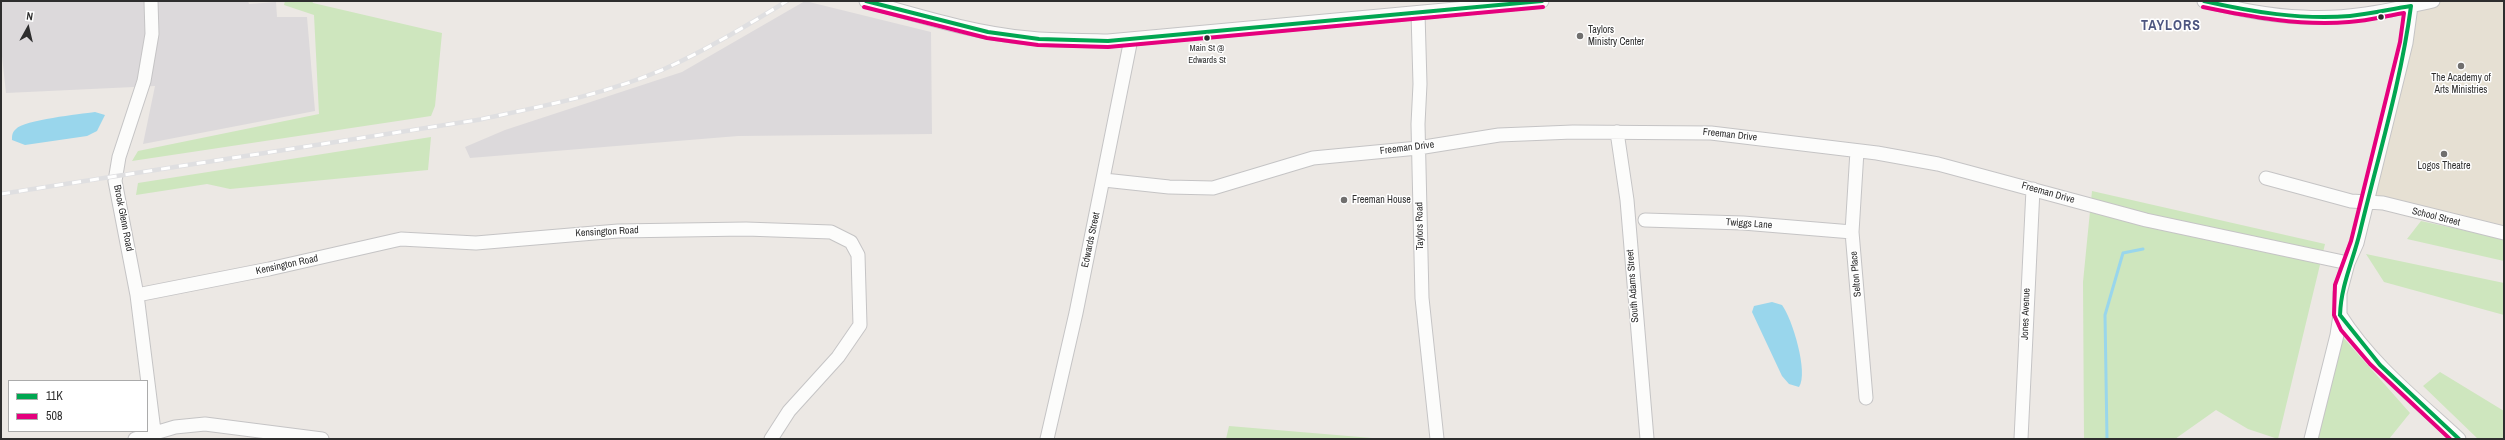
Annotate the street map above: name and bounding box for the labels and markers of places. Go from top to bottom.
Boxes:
unlabelled marker [2376,12,2386,22]
place label: Taylors Ministry Center [1588,24,1644,48]
marker: Taylors Ministry Center [1575,31,1585,41]
marker: Main St @ Edwards St [1202,33,1212,43]
place label: Main St @ Edwards St [1188,44,1226,65]
marker: The Academy of Arts Ministries [2456,61,2466,71]
place label: The Academy of Arts Ministries [2431,72,2491,96]
marker: Logos Theatre [2439,149,2449,159]
place label: Logos Theatre [2418,160,2470,172]
place label: Freeman House [1352,194,1411,206]
marker: Freeman House [1339,195,1349,205]

